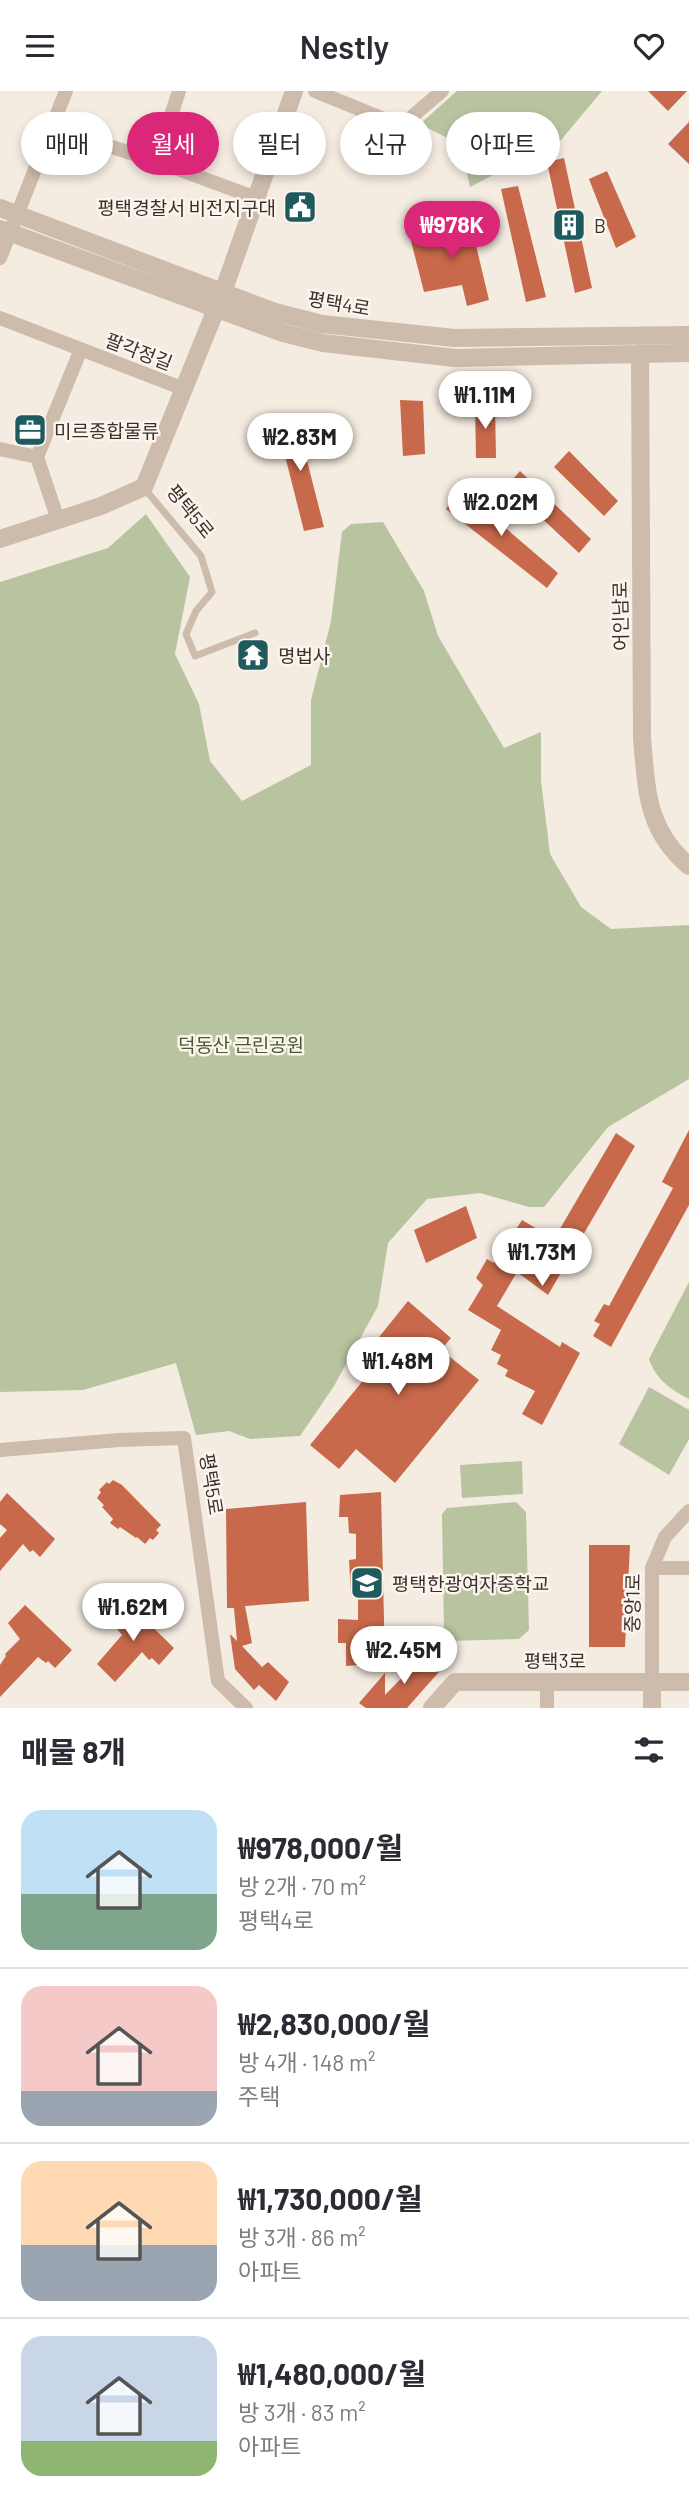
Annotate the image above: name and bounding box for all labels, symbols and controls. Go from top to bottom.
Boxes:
icon: menu [21,27,59,65]
text: Nestly [300,27,389,65]
icon: heart [630,27,668,65]
chip: 매매 [21,112,113,175]
chip: 월세 [127,112,219,175]
chip: 필터 [233,112,326,175]
chip: 신규 [340,112,432,175]
chip: 아파트 [446,112,560,175]
public building icon: 평택경찰서 비전지구대 [281,188,319,226]
place label: 평택경찰서 비전지구대 [97,196,276,219]
pin: ₩978K [403,201,501,261]
building icon: B [550,206,588,244]
text: ₩978K [420,210,484,238]
place label: B [594,214,606,237]
street label: 평택4로 [306,286,372,320]
street label: 팔각정길 [102,328,176,374]
pin: ₩1.11M [428,371,542,431]
text: ₩1.11M [455,380,515,408]
office icon: 미르종합물류 [11,411,49,449]
pin: ₩2.83M [243,413,357,473]
place label: 미르종합물류 [54,419,159,442]
text: ₩2.83M [263,422,337,450]
pin: ₩2.02M [444,479,558,538]
street label: 평택5로 [162,480,220,542]
text: ₩2.02M [464,487,538,515]
street label: 어인남로 [608,581,632,651]
temple icon: 명법사 [234,636,272,674]
place label: 명법사 [278,644,330,667]
park label: 덕동산 근린공원 [178,1033,304,1056]
pin: ₩1.73M [485,1229,599,1288]
text: ₩1.73M [508,1237,576,1265]
pin: ₩1.48M [341,1337,455,1397]
text: ₩1.48M [363,1346,433,1374]
street label: 평택5로 [196,1451,228,1517]
school or university icon: 평택한광여자중학교 [348,1564,386,1602]
place label: 평택한광여자중학교 [392,1572,549,1595]
street label: 중앙1로 [620,1573,644,1633]
pin: ₩1.62M [76,1583,190,1643]
text: ₩1.62M [98,1592,168,1620]
pin: ₩2.45M [347,1627,461,1686]
text: ₩2.45M [366,1635,442,1663]
street label: 평택3로 [524,1649,586,1672]
icon: filters [630,1731,668,1769]
text: 매물 8개 [21,1733,126,1769]
text: ₩978,000/월 [238,1829,403,1865]
icon: home [77,1838,161,1922]
text: 방 2개 · 70 m² [238,1872,366,1900]
text: 평택4로 [238,1906,314,1934]
text: ₩2,830,000/월 [238,2005,430,2041]
icon: home [77,2014,161,2098]
text: 방 4개 · 148 m² [238,2048,375,2076]
text: 주택 [238,2082,280,2110]
text: ₩1,730,000/월 [238,2180,423,2216]
icon: home [77,2189,161,2273]
text: 방 3개 · 86 m² [238,2223,366,2251]
text: 아파트 [238,2257,301,2285]
text: ₩1,480,000/월 [238,2355,426,2391]
icon: home [77,2364,161,2448]
text: 방 3개 · 83 m² [238,2398,366,2426]
text: 아파트 [238,2432,301,2460]

